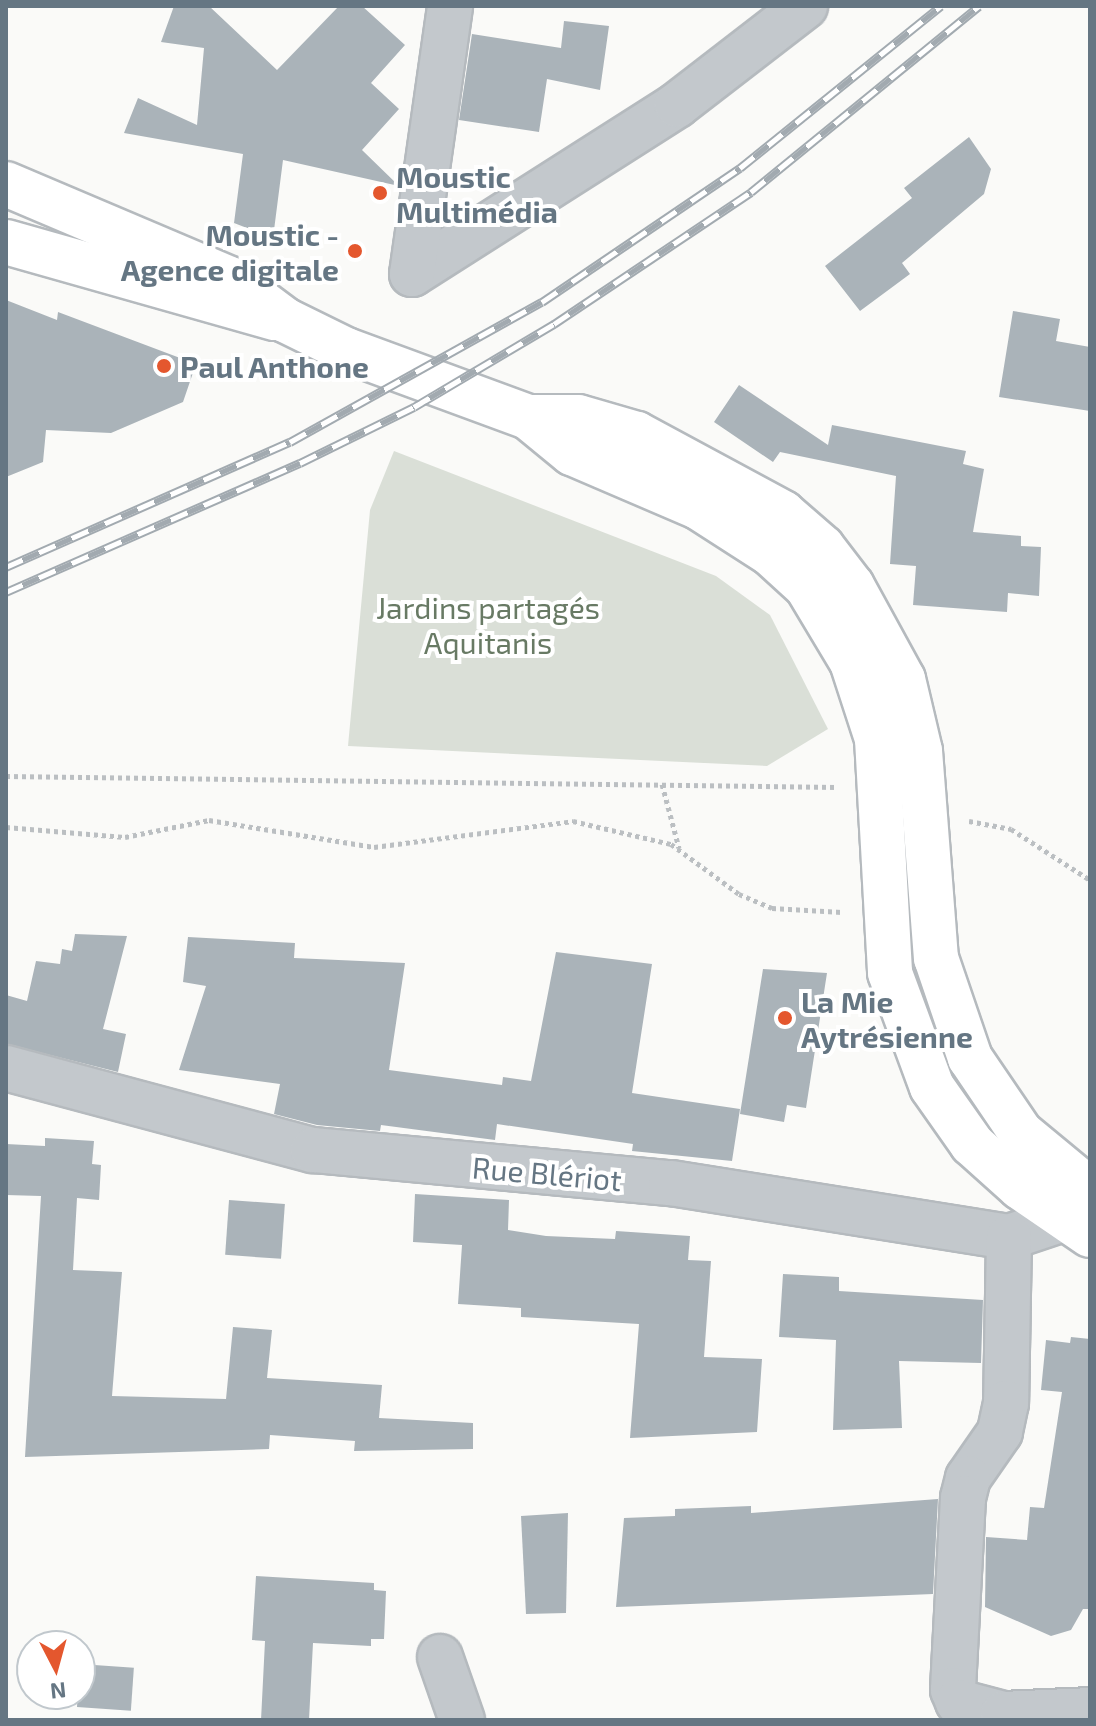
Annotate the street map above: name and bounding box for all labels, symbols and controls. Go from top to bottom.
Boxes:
place label: Moustic Multimédia [396,158,558,228]
marker: Moustic Multimédia [371,184,389,202]
place label: Moustic - Agence digitale [121,216,339,286]
marker: Moustic - Agence digitale [346,242,364,260]
place label: Paul Anthone [180,348,370,384]
marker: Paul Anthone [155,357,173,375]
park label: Jardins partagés Aquitanis [376,589,600,660]
place label: La Mie Aytrésienne [801,983,973,1054]
marker: La Mie Aytrésienne [776,1009,794,1027]
street label: Rue Blériot [471,1149,623,1197]
north arrow [16,1630,96,1710]
text: N [49,1678,68,1706]

